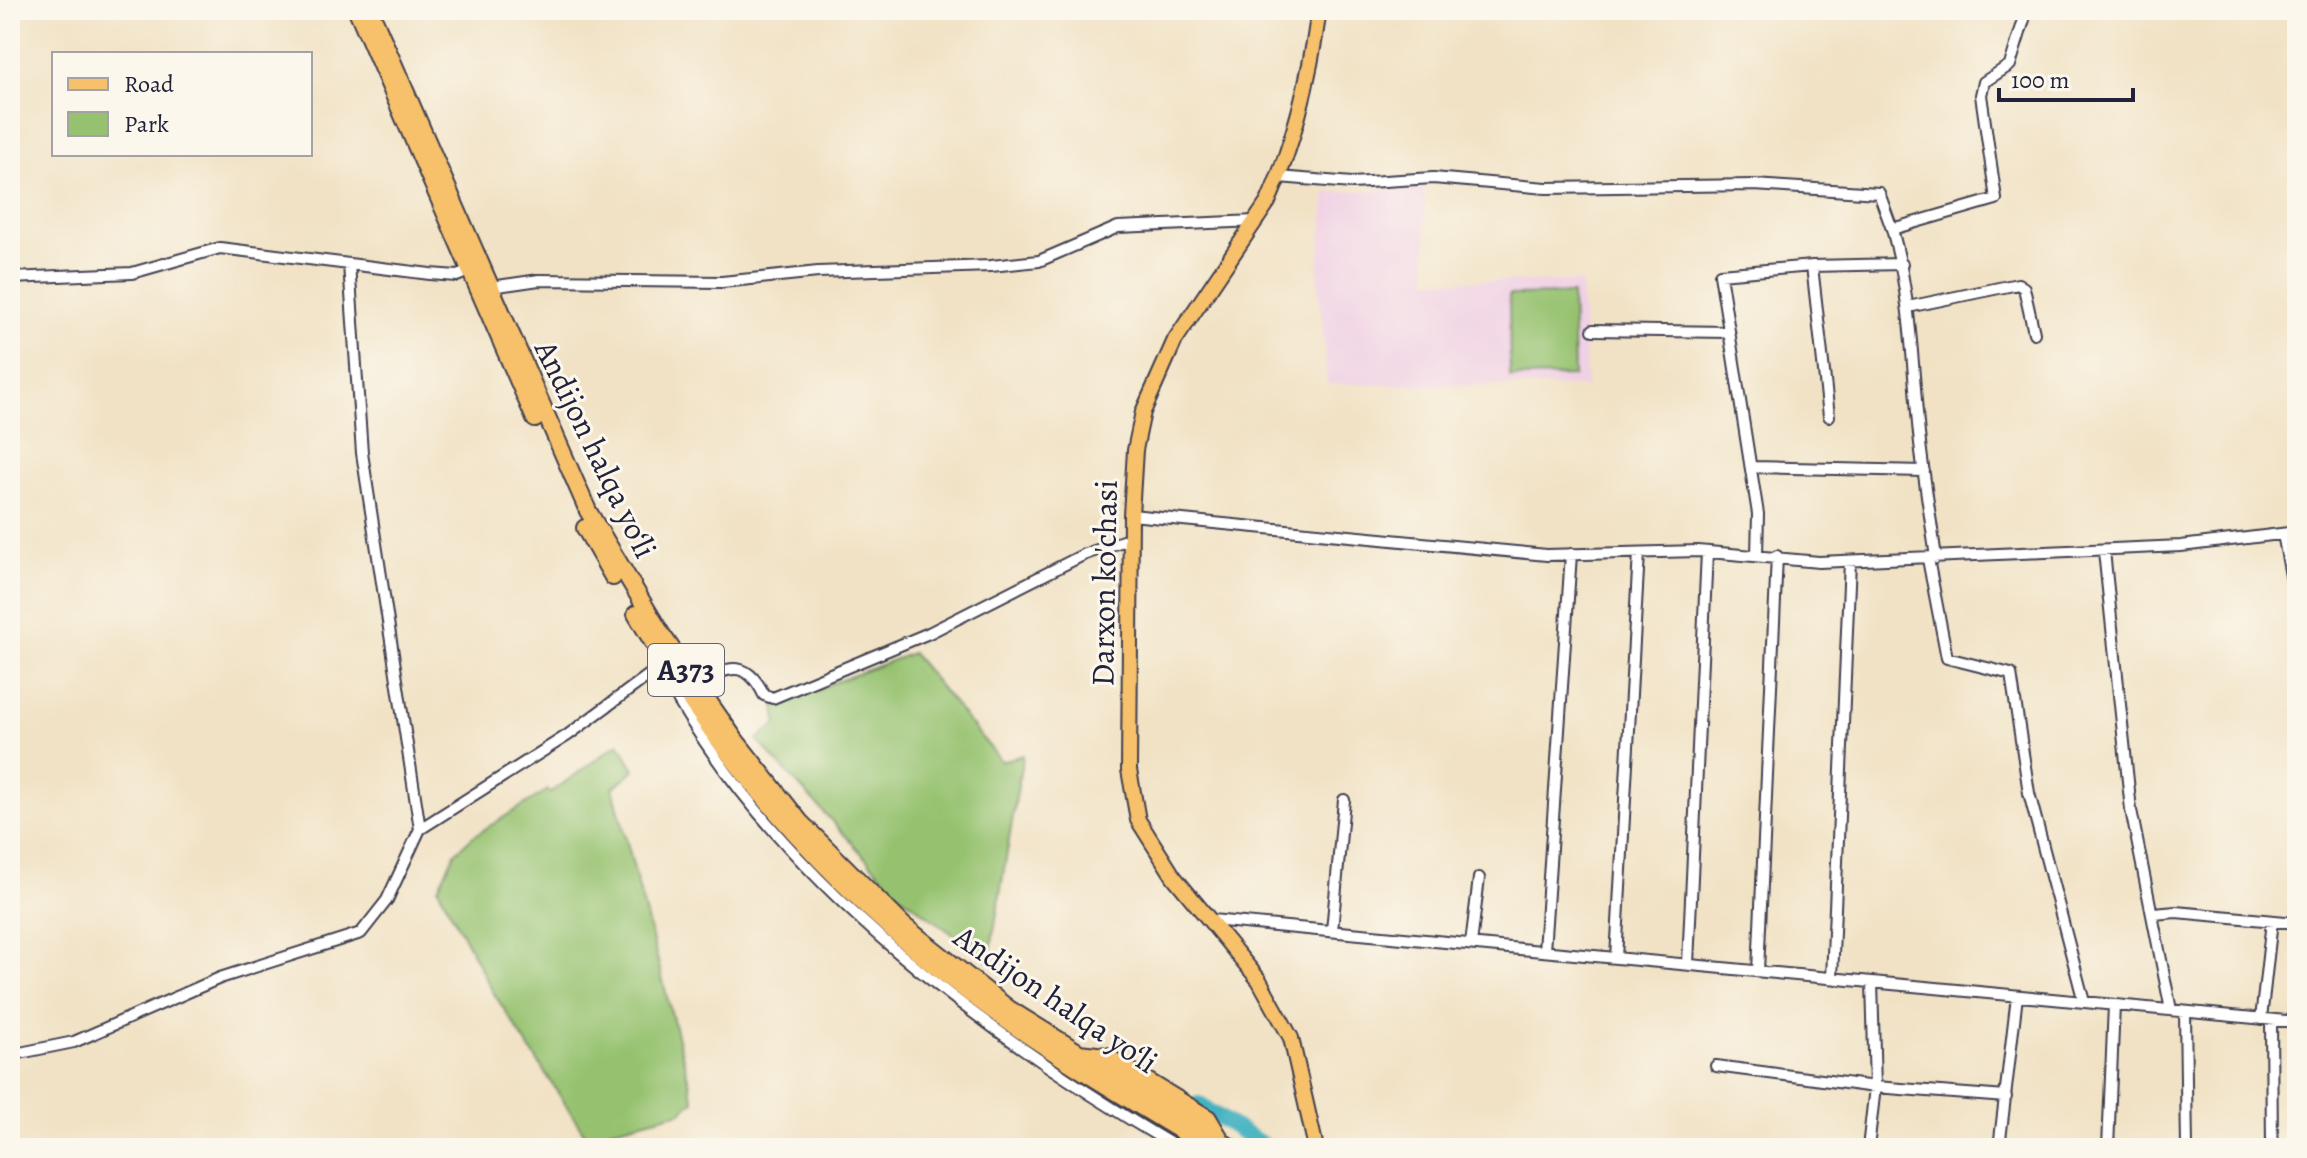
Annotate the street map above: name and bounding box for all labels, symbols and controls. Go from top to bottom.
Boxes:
legend [52,52,312,156]
scale bar [1999,52,2133,102]
text: 100 m [2011,64,2070,96]
text: Road [124,68,174,100]
text: Park [124,108,169,140]
street label: Andijon halqa yo‘li [524,332,668,565]
street label: Darxon ko'chasi [1080,479,1128,687]
road number: A373 [648,644,724,696]
street label: Andijon halqa yo‘li [944,914,1167,1084]

